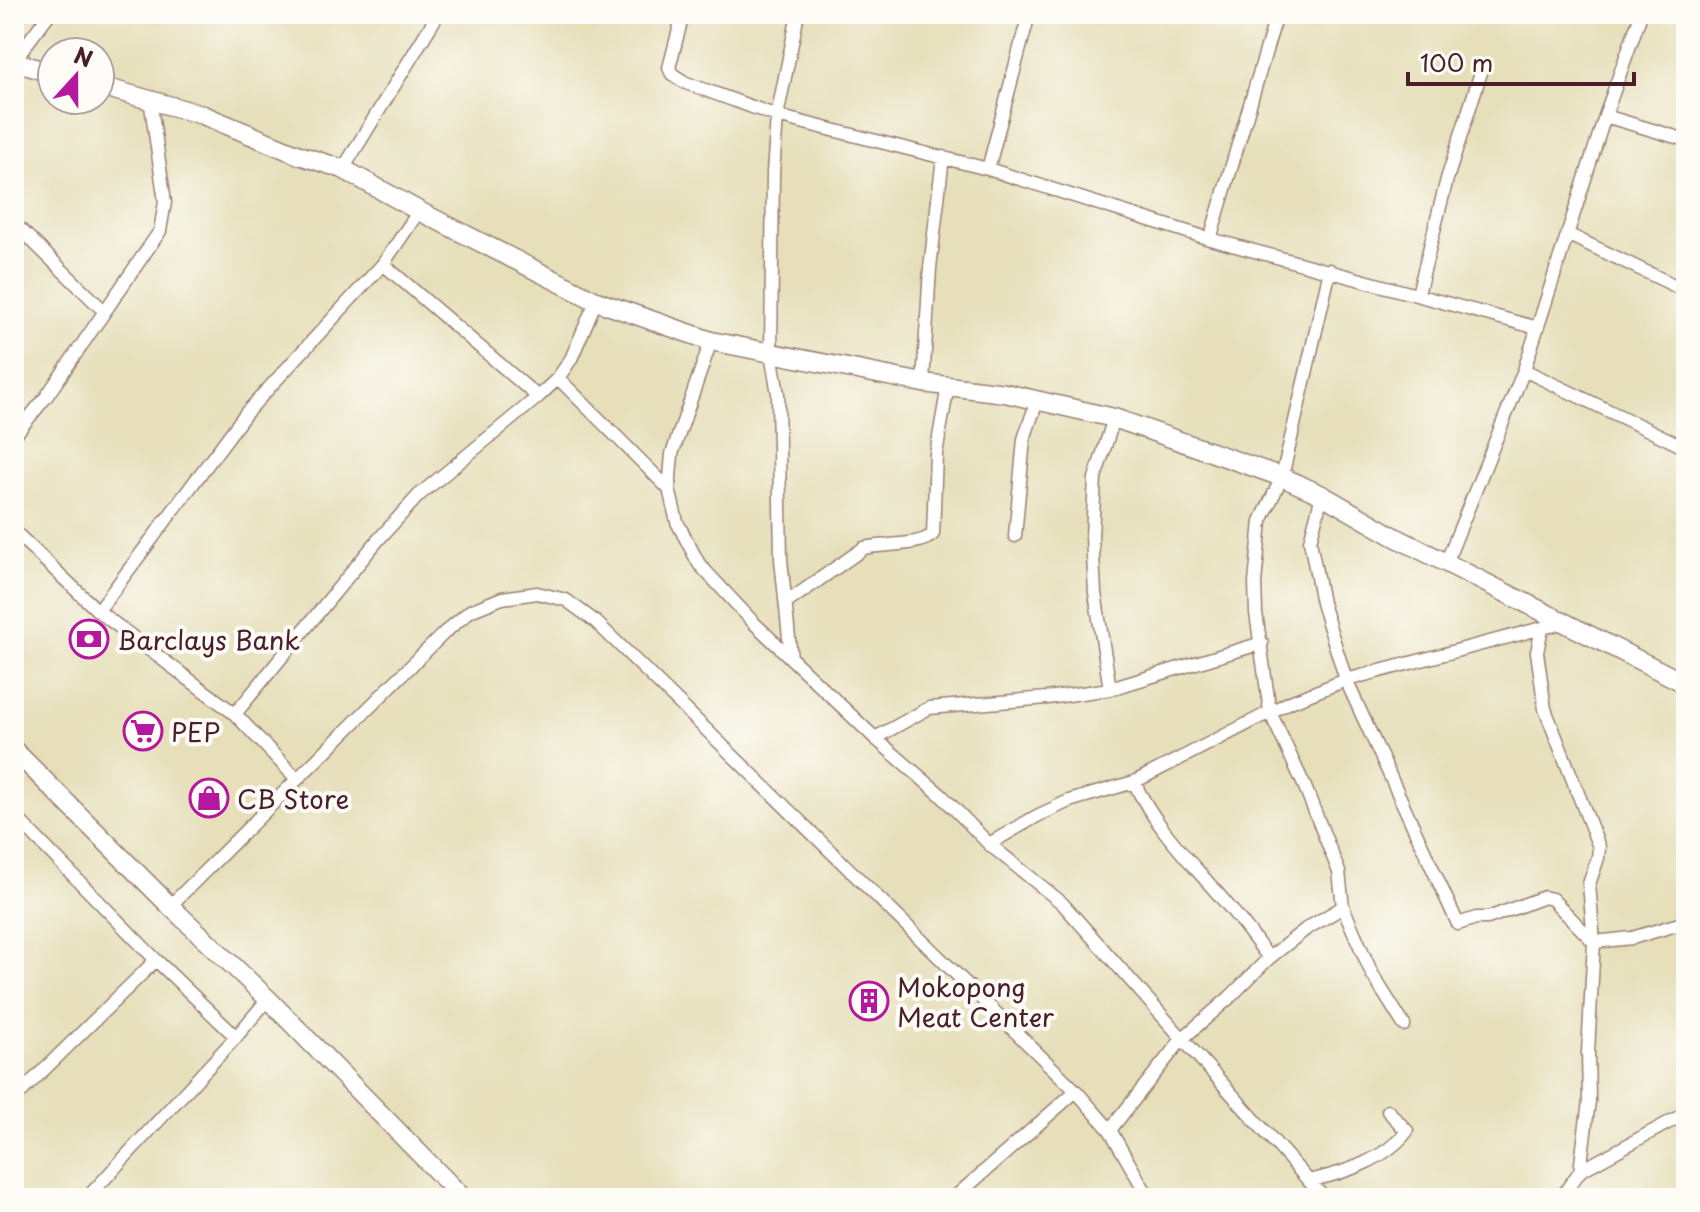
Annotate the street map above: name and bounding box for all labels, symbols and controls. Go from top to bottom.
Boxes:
north arrow [36,36,116,116]
scale bar [1408,36,1634,86]
text: N [70,37,98,74]
text: 100 m [1420,44,1493,80]
bank icon: Barclays Bank [68,618,110,660]
place label: Barclays Bank [117,620,300,659]
supermarket icon: PEP [122,710,164,752]
place label: PEP [171,712,220,751]
shop icon: CB Store [188,777,230,819]
place label: CB Store [237,779,349,818]
place label: Mokopong Meat Center [897,967,1055,1036]
building icon: Mokopong Meat Center [848,980,890,1022]

